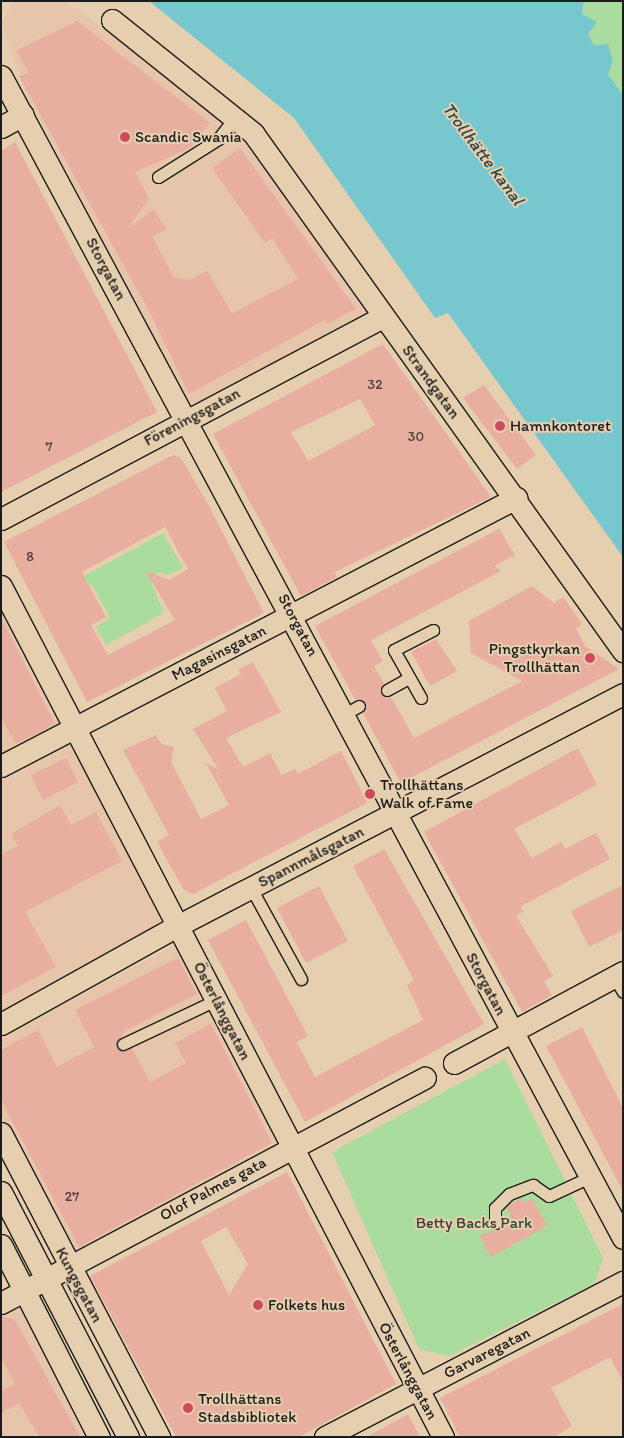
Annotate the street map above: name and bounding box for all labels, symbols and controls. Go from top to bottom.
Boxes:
water label: Trollhätte kanal [438,99,528,209]
place label: Scandic Swania [135,127,241,147]
marker: Scandic Swania [119,131,131,143]
street label: Storgatan [82,234,130,304]
street label: Strandgatan [398,341,464,423]
house number: 32 [368,377,382,393]
street label: Föreningsgatan [141,384,243,450]
place label: Hamnkontoret [510,416,611,436]
marker: Hamnkontoret [494,420,506,432]
house number: 30 [408,429,424,445]
house number: 7 [46,439,52,455]
house number: 8 [26,549,34,565]
street label: Storgatan [274,590,322,660]
street label: Magasinsgatan [168,621,270,685]
place label: Pingstkyrkan Trollhättan [489,639,580,677]
marker: Pingstkyrkan Trollhättan [584,652,596,664]
place label: Trollhättans Walk of Fame [380,775,473,813]
marker: Trollhättans Walk of Fame [364,788,376,800]
street label: Spannmålsgatan [255,822,367,892]
street label: Storgatan [462,949,510,1019]
street label: Österlånggatan [189,959,255,1063]
street label: Olof Palmes gata [157,1153,269,1225]
house number: 27 [65,1189,79,1205]
park label: Betty Backs Park [415,1213,533,1233]
street label: Kungsgatan [51,1244,107,1326]
place label: Folkets hus [268,1295,345,1315]
marker: Folkets hus [252,1299,264,1311]
street label: Österlånggatan [374,1319,442,1423]
street label: Garvaregatan [441,1323,533,1383]
place label: Trollhättans Stadsbibliotek [198,1389,296,1427]
marker: Trollhättans Stadsbibliotek [182,1402,194,1414]

